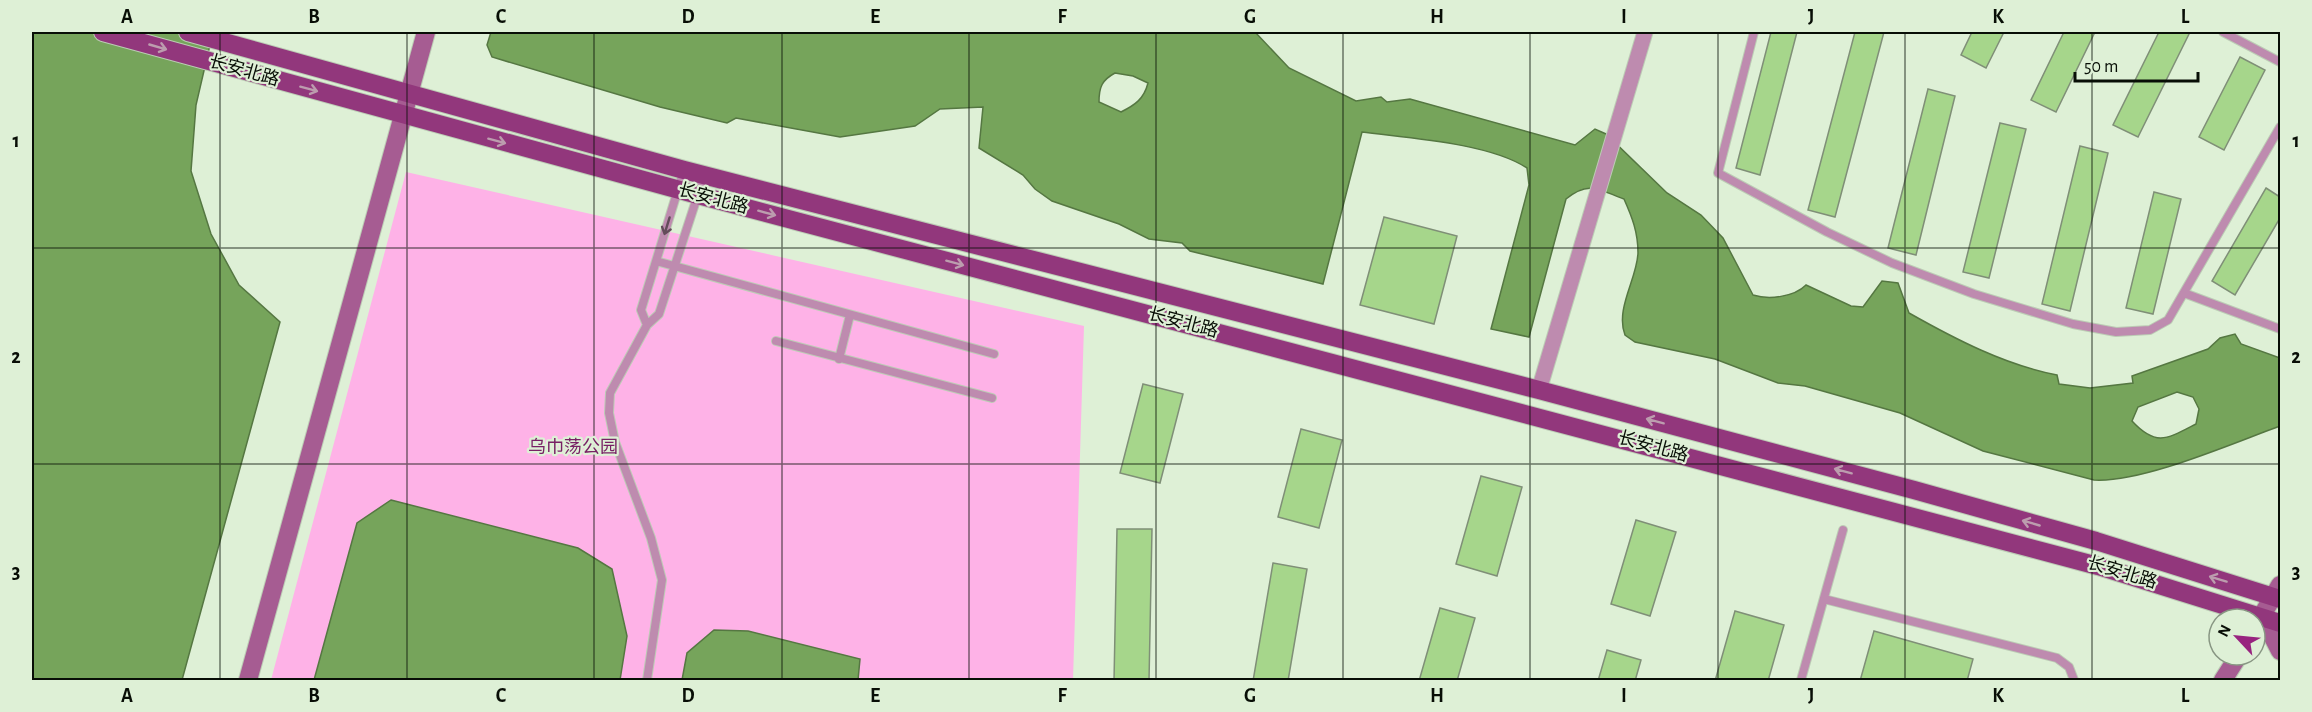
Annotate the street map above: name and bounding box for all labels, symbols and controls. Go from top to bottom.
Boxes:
text: A [121,7,133,27]
text: B [308,7,320,27]
text: C [496,7,507,27]
text: D [681,7,695,27]
text: E [870,7,880,27]
text: F [1057,7,1067,27]
text: G [1244,7,1256,27]
text: H [1430,7,1444,27]
text: I [1621,7,1627,27]
text: J [1808,7,1814,27]
text: K [1992,7,2004,27]
text: L [2181,7,2190,27]
one-way arrow [148,42,167,53]
scale bar [2075,45,2198,83]
street label: 长安北路 [207,51,282,90]
text: 50 m [2084,58,2118,76]
one-way arrow [300,84,319,95]
text: 1 [12,131,20,151]
text: 1 [2292,131,2300,151]
one-way arrow [488,135,507,147]
street label: 长安北路 [676,179,751,217]
one-way arrow [757,208,776,219]
one-way arrow [661,216,672,235]
one-way arrow [946,257,965,269]
street label: 长安北路 [1146,303,1221,341]
text: 2 [11,347,21,367]
text: 2 [2291,347,2301,367]
one-way arrow [1645,414,1664,426]
street label: 长安北路 [1616,427,1691,465]
park label: 乌巾荡公园 [528,437,618,457]
one-way arrow [1834,465,1853,477]
one-way arrow [2022,517,2041,528]
street label: 长安北路 [2085,552,2160,592]
text: 3 [12,562,20,582]
text: 3 [2292,562,2300,582]
one-way arrow [2209,573,2228,584]
north arrow [2207,607,2267,667]
text: N [2215,622,2234,639]
text: A [121,686,133,706]
text: B [308,686,320,706]
text: C [496,686,507,706]
text: D [681,686,695,706]
text: E [870,686,880,706]
text: F [1057,686,1067,706]
text: G [1244,686,1256,706]
text: H [1430,686,1444,706]
text: I [1621,686,1627,706]
text: J [1808,686,1814,706]
text: K [1992,686,2004,706]
text: L [2181,686,2190,706]

